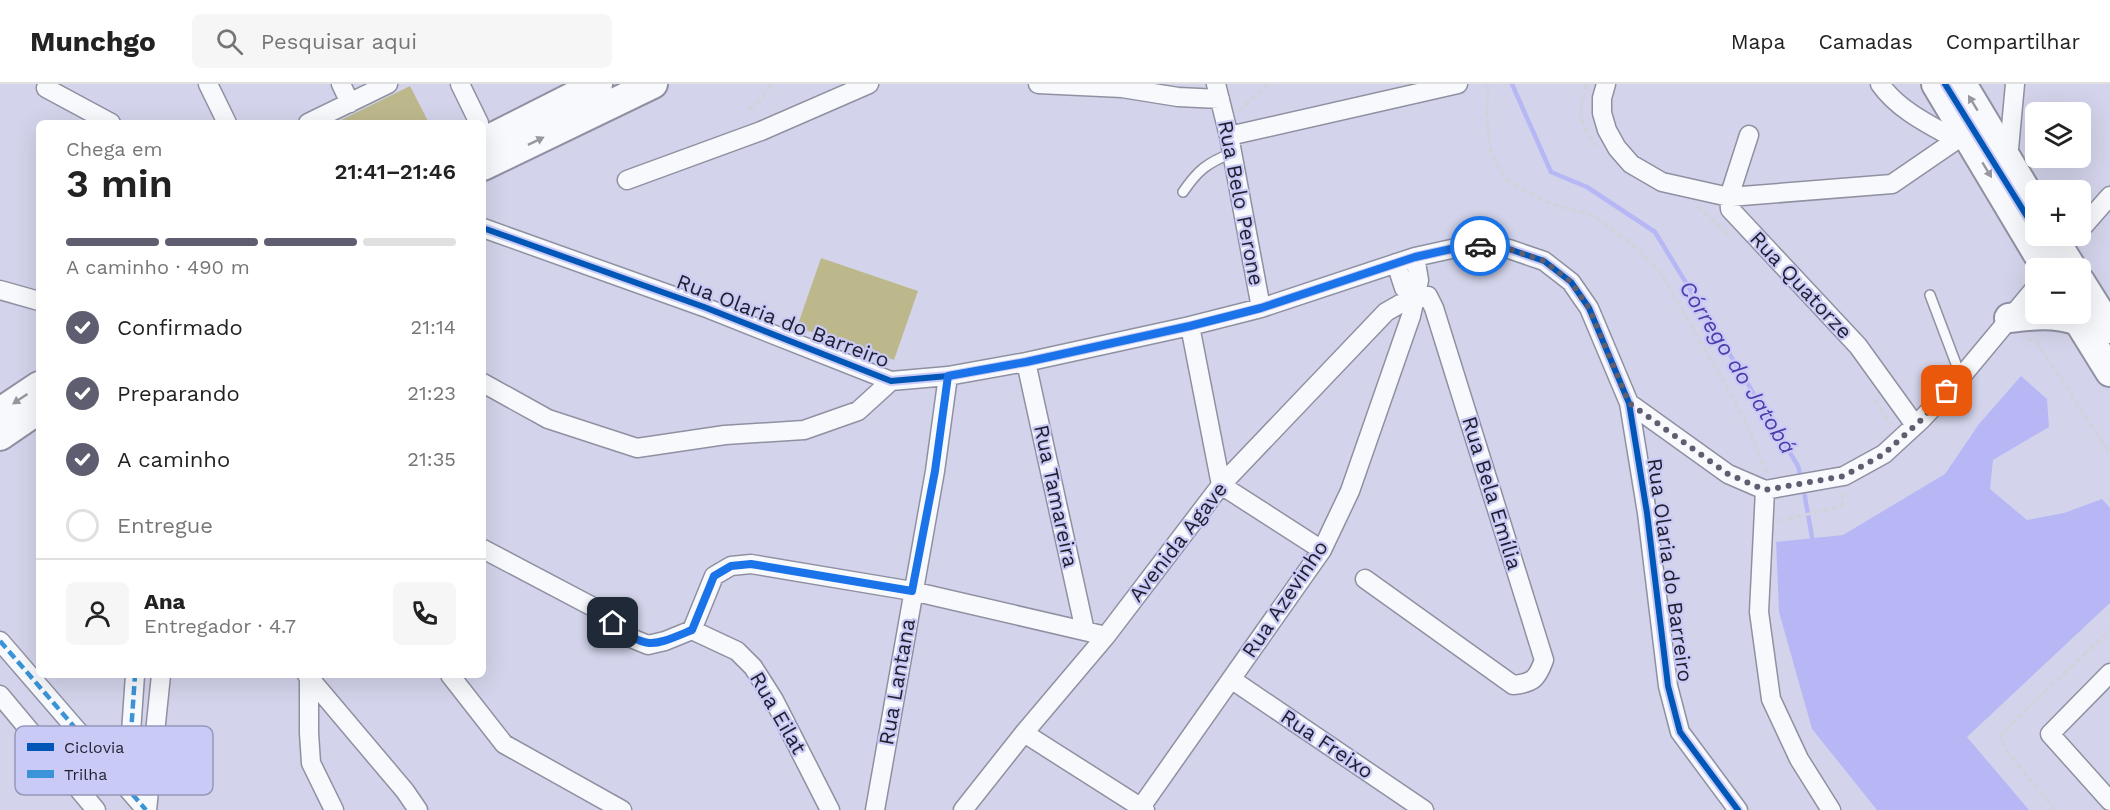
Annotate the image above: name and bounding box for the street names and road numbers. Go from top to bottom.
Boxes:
street label: Rua Belo Perone [1213,118,1270,288]
street label: Rua Quatorze [1745,225,1858,344]
street label: Rua Olaria do Barreiro [673,268,893,373]
street label: Rua Bela Emília [1457,413,1528,573]
street label: Rua Tamareira [1029,422,1084,570]
street label: Rua Olaria do Barreiro [1642,456,1699,684]
street label: Avenida Agave [1123,477,1232,607]
street label: Rua Azevinho [1236,535,1333,662]
street label: Rua Lantana [873,617,920,747]
street label: Rua Eilat [745,667,812,759]
street label: Rua Freixo [1276,703,1378,784]

